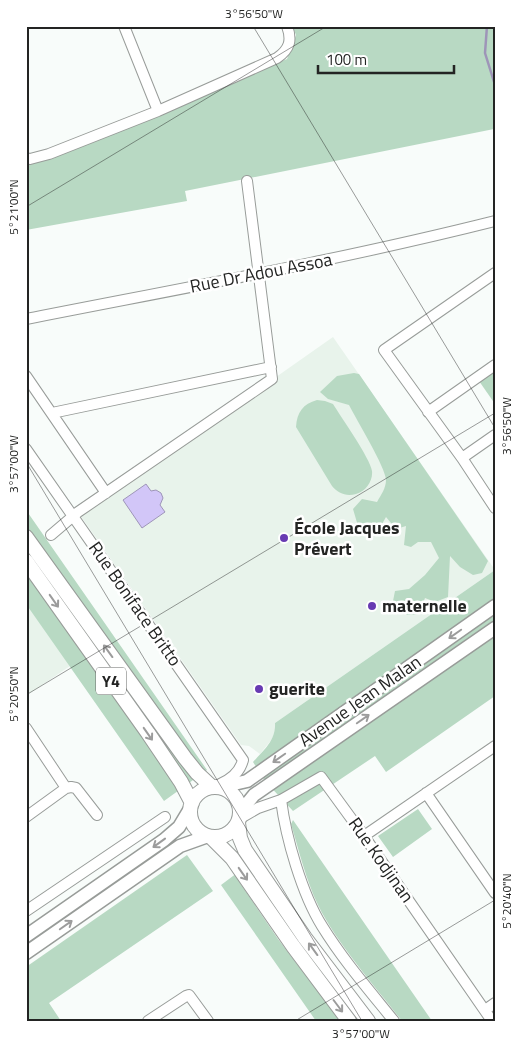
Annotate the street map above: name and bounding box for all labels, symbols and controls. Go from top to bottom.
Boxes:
text: 3°56'50"W [225,4,283,23]
scale bar [318,42,455,74]
text: 100 m [326,48,367,71]
text: 5°21'00"N [4,179,23,235]
street label: Rue Dr Adou Assoa [187,245,334,300]
text: 3°56'50"W [497,397,516,455]
text: 3°57'00"W [4,435,23,493]
place label: École Jacques Prévert [294,514,399,562]
marker: École Jacques Prévert [278,532,290,544]
street label: Rue Boniface Britto [82,536,189,672]
place label: maternelle [382,592,467,619]
one-way arrow [49,594,59,608]
marker: maternelle [366,600,378,612]
one-way arrow [448,629,462,639]
one-way arrow [103,644,113,658]
street label: Avenue Jean Malan [293,648,426,753]
text: 5°20'50"N [4,666,23,722]
road number: Y4 [96,668,126,694]
place label: guerite [269,675,325,702]
marker: guerite [253,683,265,695]
one-way arrow [356,714,370,724]
one-way arrow [143,727,153,741]
one-way arrow [272,753,286,763]
street label: Rue Kodjinan [342,811,421,908]
one-way arrow [153,838,166,849]
one-way arrow [238,867,248,881]
text: 5°20'40"N [497,873,516,929]
one-way arrow [59,920,73,930]
one-way arrow [308,942,318,956]
one-way arrow [333,999,343,1013]
text: 3°57'00"W [332,1024,390,1043]

